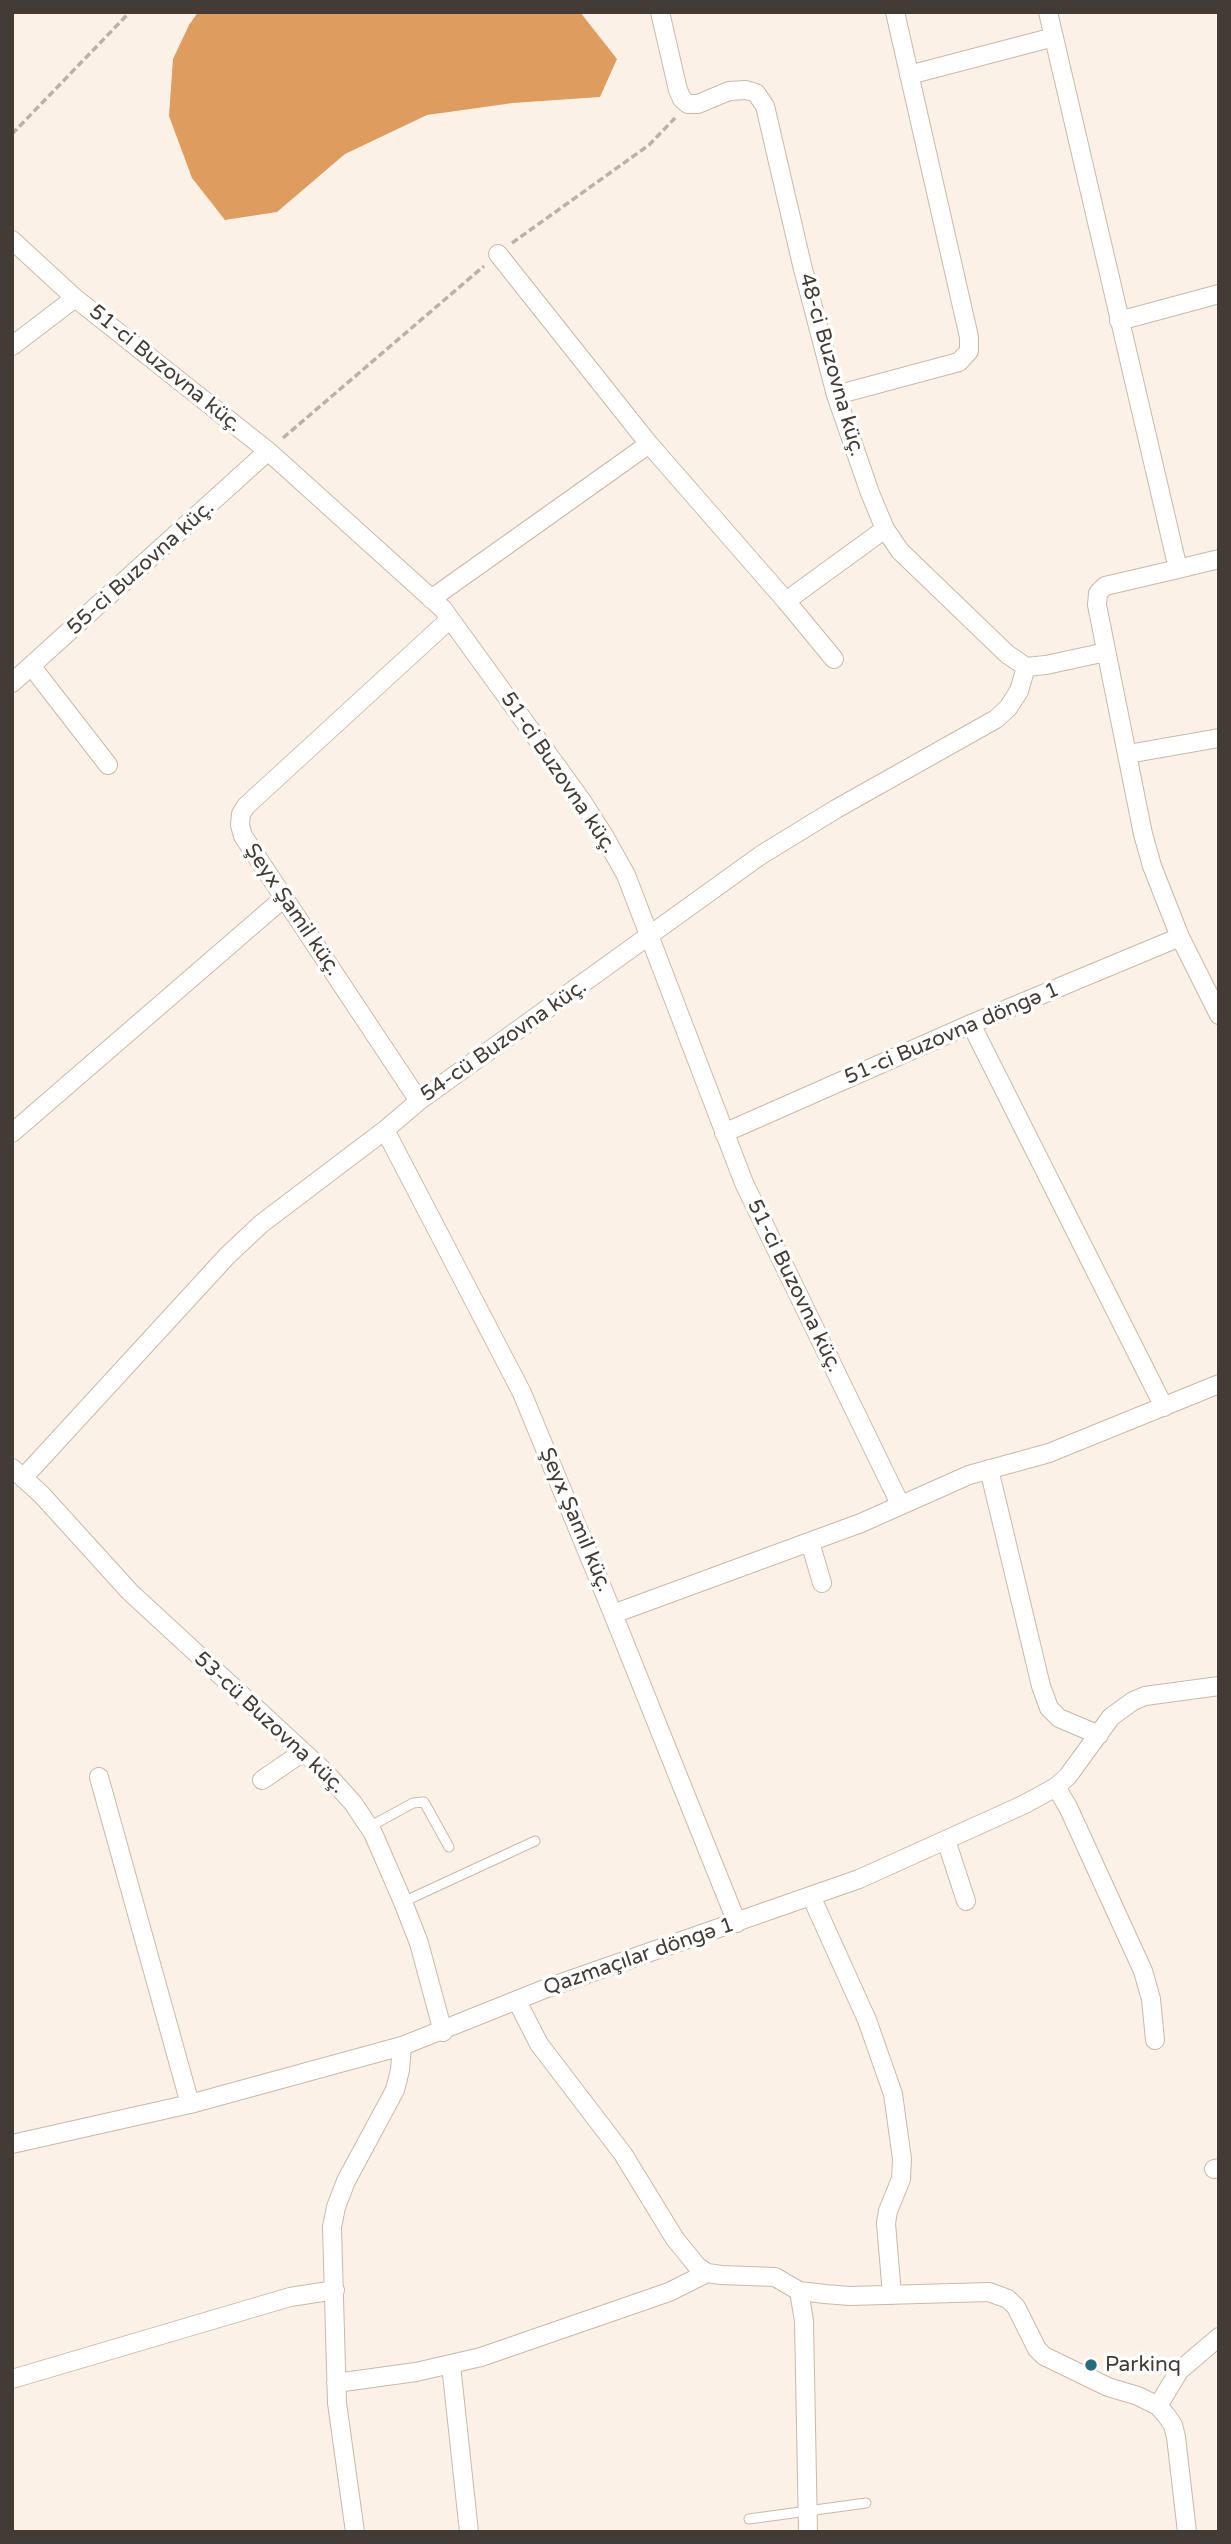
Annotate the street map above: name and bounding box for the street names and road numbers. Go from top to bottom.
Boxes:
street label: 48-ci Buzovna küç. [793,271,869,459]
street label: 51-ci Buzovna küç. [84,300,246,438]
street label: 55-ci Buzovna küç. [62,495,220,641]
street label: 51-ci Buzovna küç. [495,688,621,858]
street label: Şeyx Şamil küç. [238,839,346,981]
street label: 54-cü Buzovna küç. [416,974,592,1108]
street label: 51-ci Buzovna döngə 1 [841,977,1063,1091]
street label: 51-ci Buzovna küç. [741,1195,847,1377]
street label: Şeyx Şamil küç. [533,1444,617,1596]
street label: 53-cü Buzovna küç. [188,1647,350,1799]
street label: Qazmaçılar döngə 1 [540,1913,738,2001]

